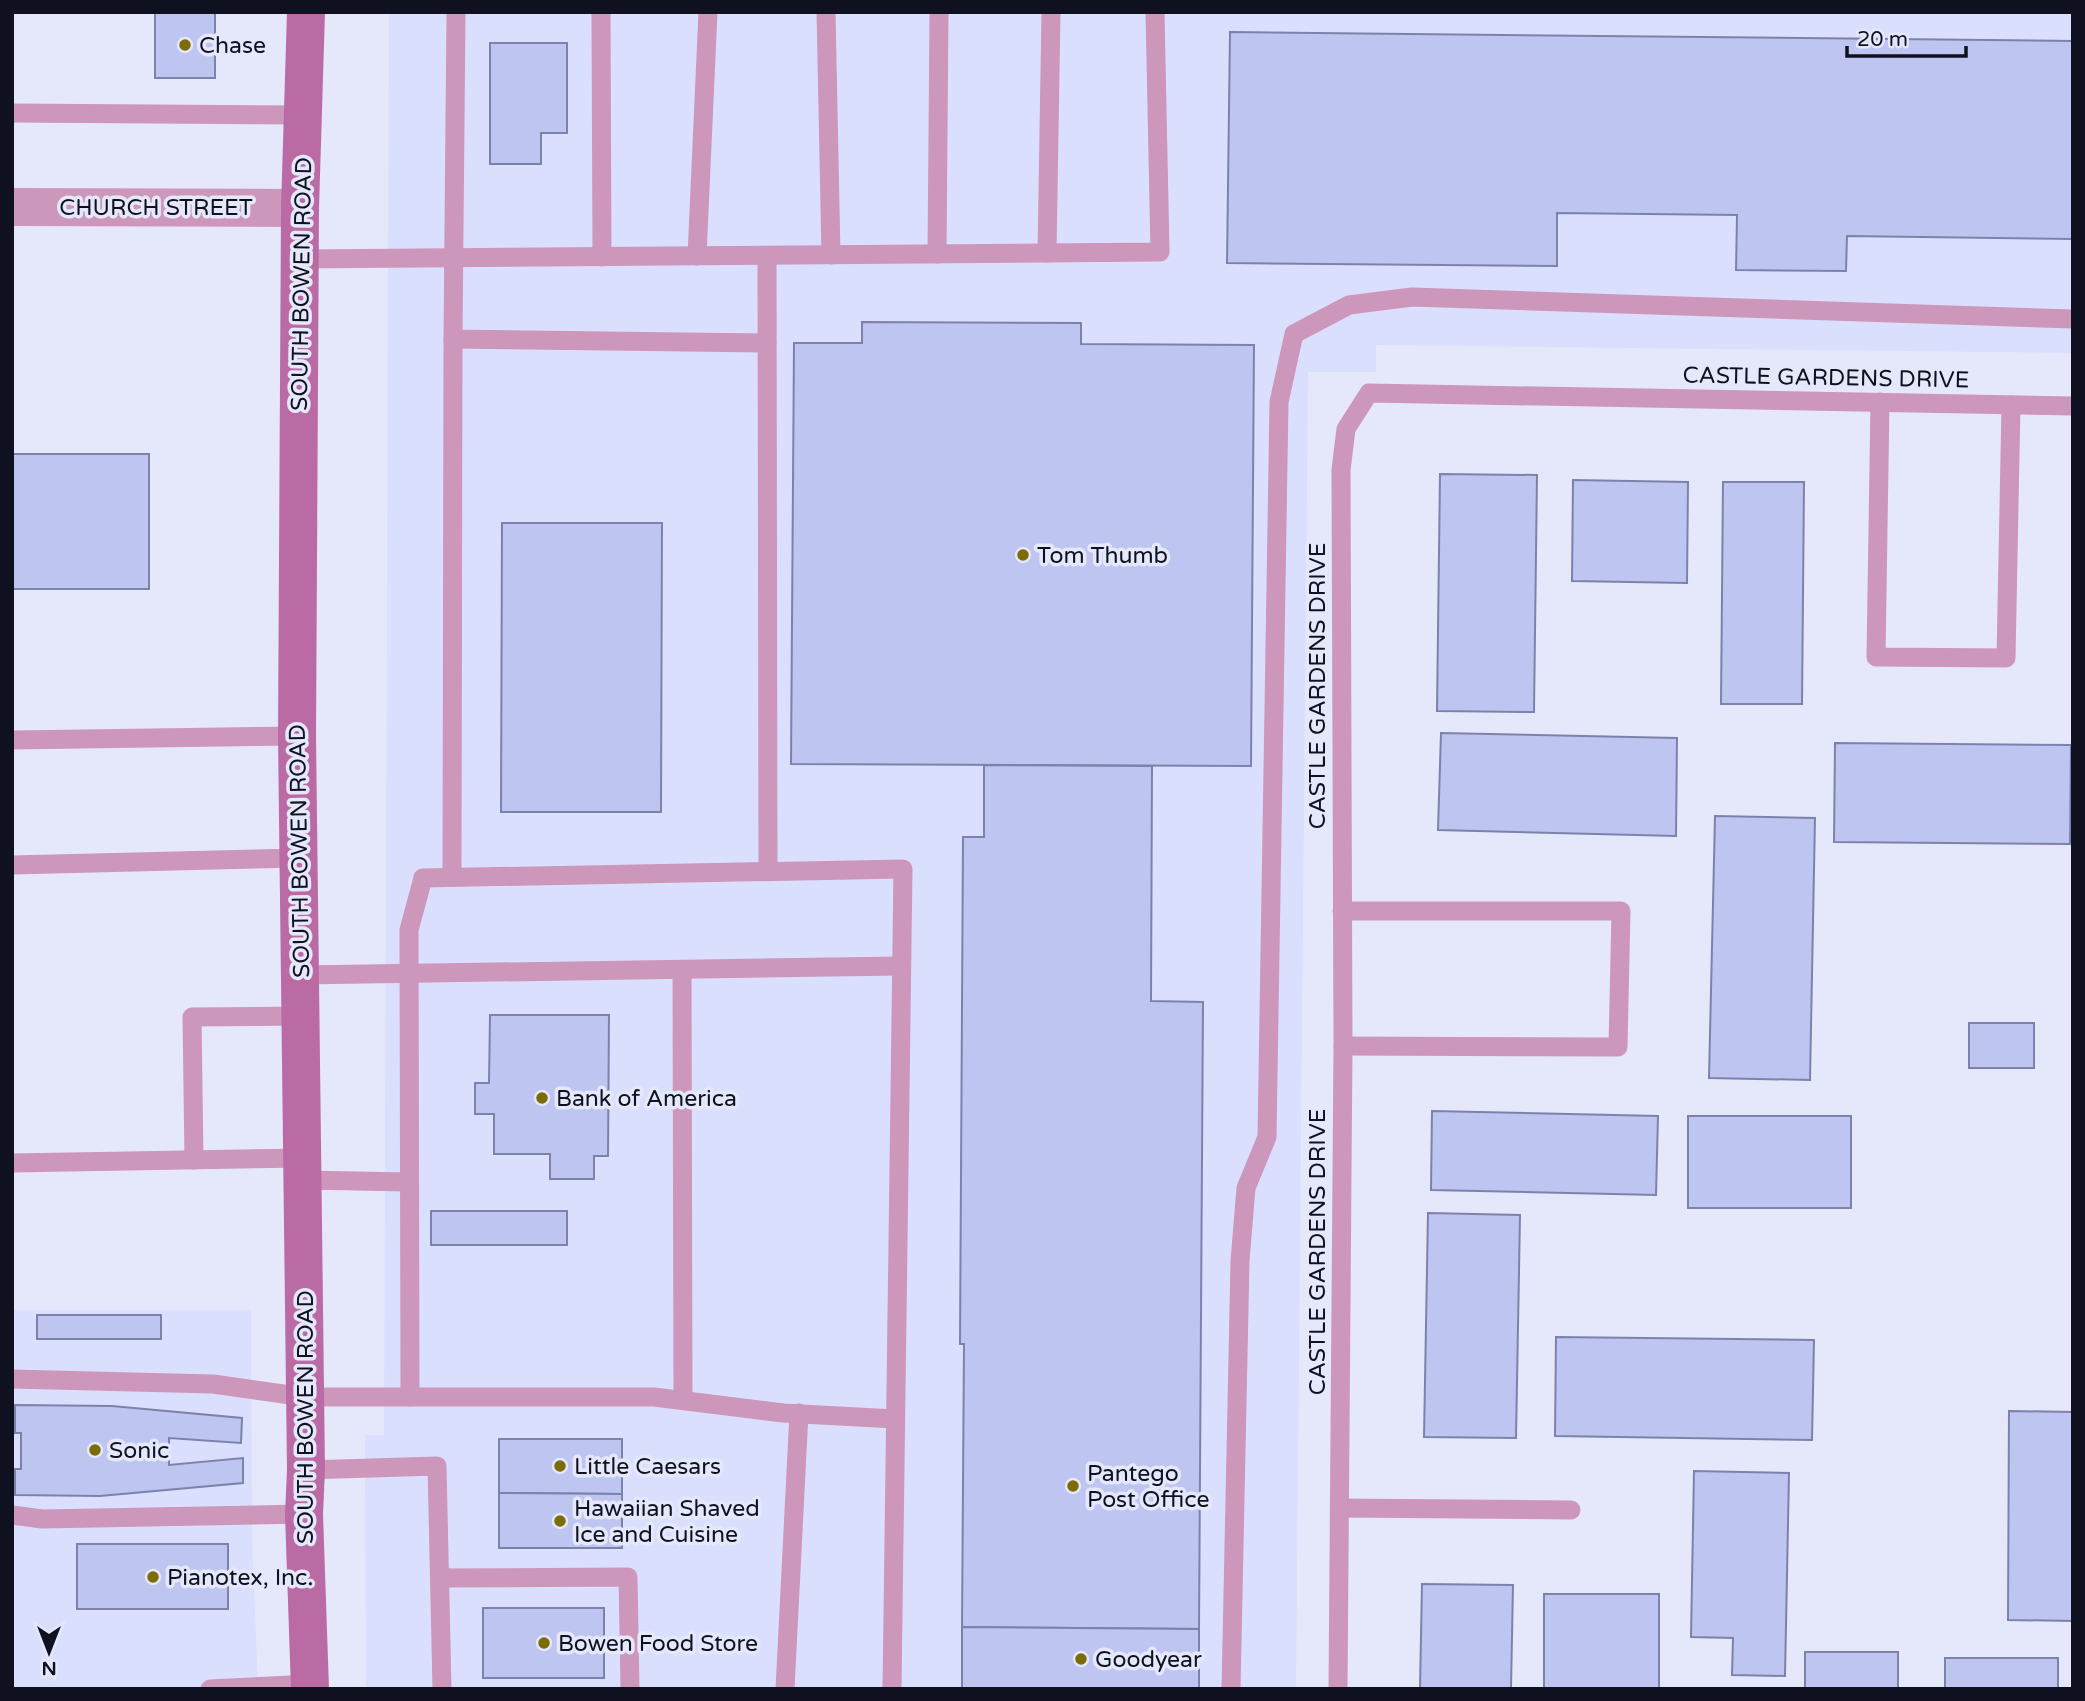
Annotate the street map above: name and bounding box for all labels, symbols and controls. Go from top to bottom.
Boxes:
scale bar [1847,14,1966,58]
text: 20 m [1857,27,1908,52]
place label: Chase [199,32,266,60]
marker: Chase [177,37,193,53]
street label: SOUTH BOWEN ROAD [286,157,318,411]
street label: CHURCH STREET [59,194,253,222]
street label: CASTLE GARDENS DRIVE [1682,362,1970,394]
place label: Tom Thumb [1037,542,1168,570]
street label: CASTLE GARDENS DRIVE [1304,543,1332,829]
marker: Tom Thumb [1015,547,1031,563]
street label: SOUTH BOWEN ROAD [284,724,316,978]
place label: Bank of America [556,1085,737,1113]
marker: Bank of America [534,1090,550,1106]
street label: CASTLE GARDENS DRIVE [1304,1109,1332,1395]
street label: SOUTH BOWEN ROAD [292,1290,320,1544]
place label: Sonic [109,1437,169,1465]
marker: Sonic [87,1442,103,1458]
place label: Little Caesars [574,1453,721,1481]
marker: Little Caesars [552,1458,568,1474]
place label: Pantego Post Office [1087,1460,1209,1514]
marker: Pantego Post Office [1065,1478,1081,1494]
place label: Hawaiian Shaved Ice and Cuisine [574,1495,760,1549]
marker: Hawaiian Shaved Ice and Cuisine [552,1513,568,1529]
place label: Pianotex, Inc. [167,1564,313,1592]
marker: Pianotex, Inc. [145,1569,161,1585]
north arrow [14,1617,84,1687]
place label: Bowen Food Store [558,1630,758,1658]
marker: Bowen Food Store [536,1635,552,1651]
place label: Goodyear [1095,1646,1202,1674]
marker: Goodyear [1073,1651,1089,1667]
text: N [41,1657,57,1679]

